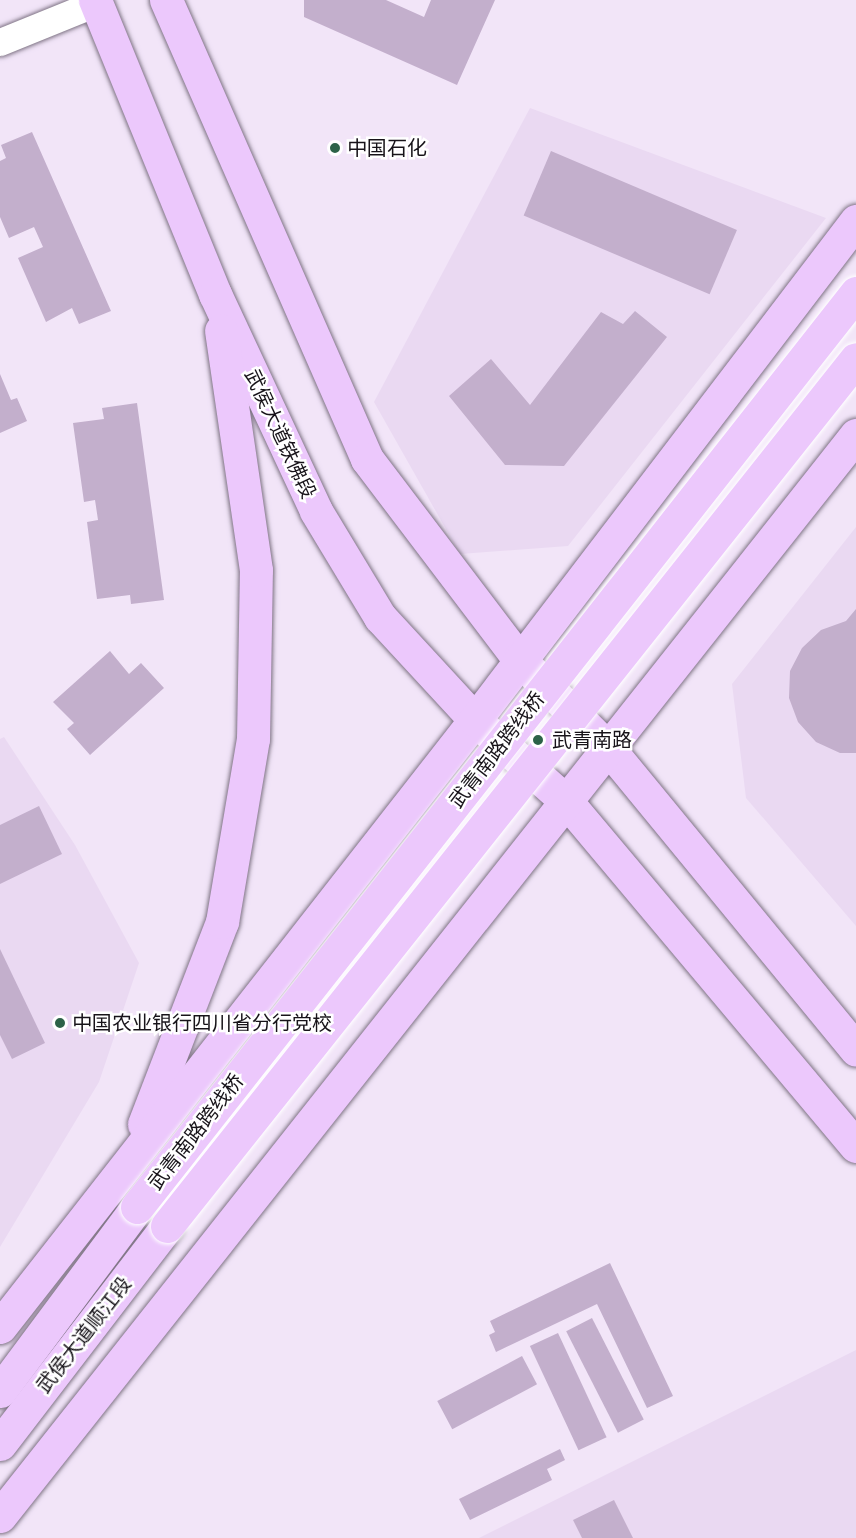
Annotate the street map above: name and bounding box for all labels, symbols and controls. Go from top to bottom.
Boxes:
place label: 中国石化 [347,136,427,160]
marker: 中国石化 [328,141,342,155]
street label: 武侯大道铁佛段 [240,365,320,503]
street label: 武青南路跨线桥 [444,687,550,813]
place label: 武青南路 [552,728,632,752]
marker: 武青南路 [529,731,547,749]
place label: 中国农业银行四川省分行党校 [72,1011,332,1035]
marker: 中国农业银行四川省分行党校 [53,1016,67,1030]
street label: 武青南路跨线桥 [143,1069,249,1195]
street label: 武侯大道顺江段 [31,1272,137,1398]

